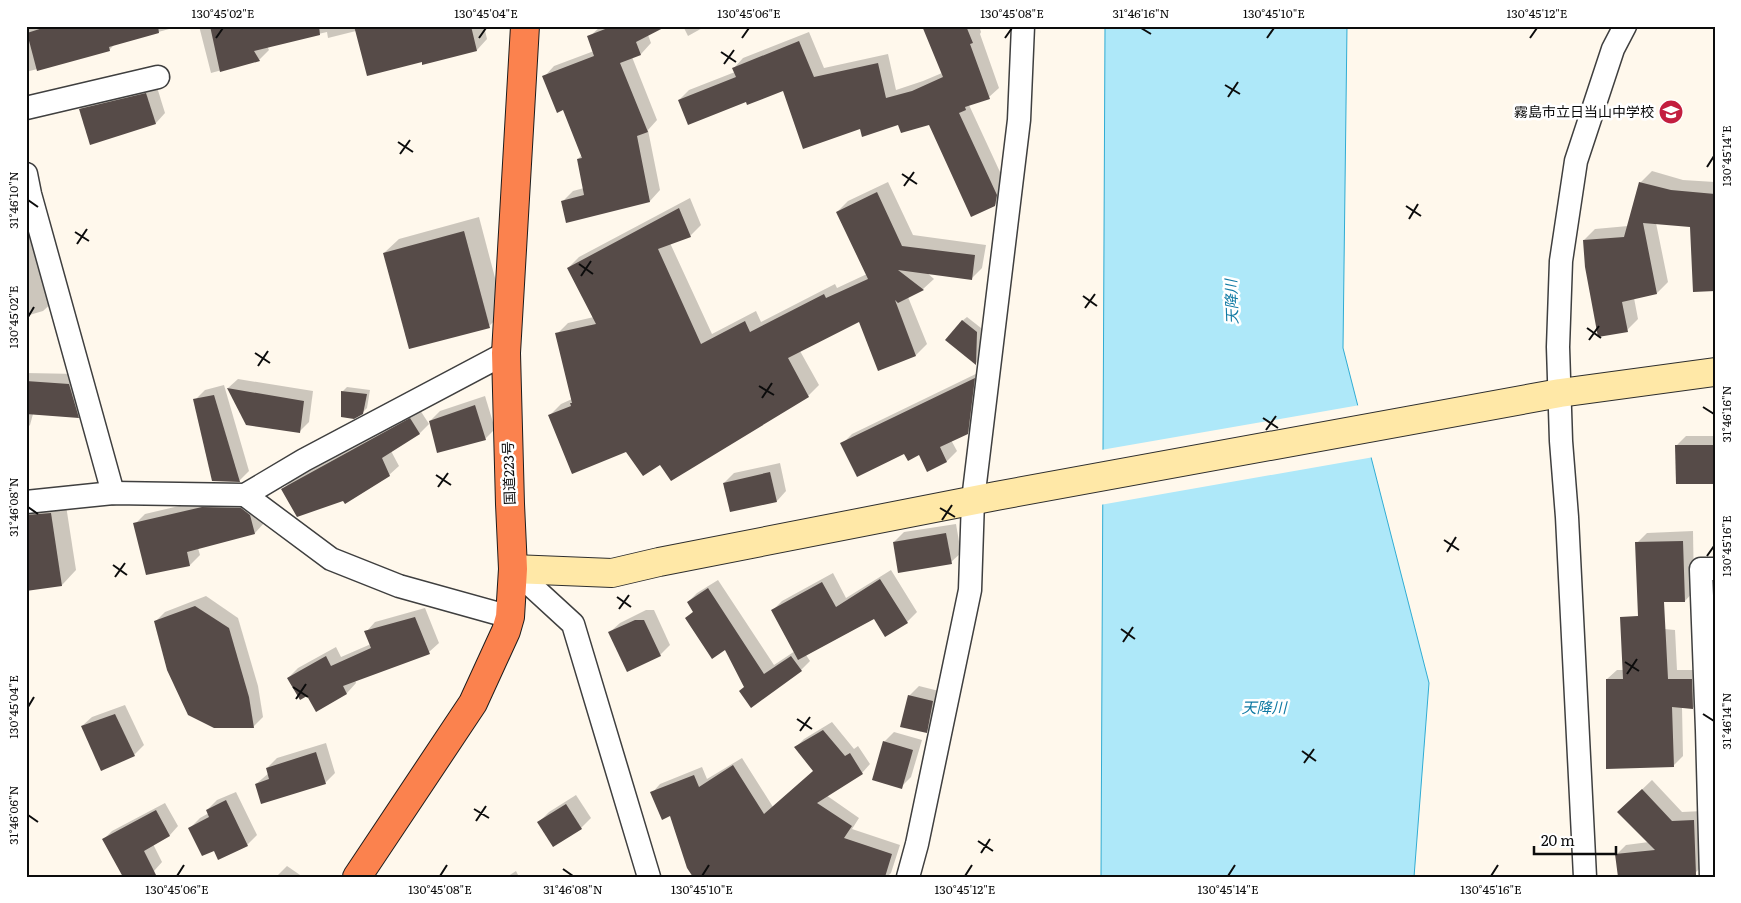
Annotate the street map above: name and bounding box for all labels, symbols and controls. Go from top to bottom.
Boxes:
text: 130°45'02"E [192,4,255,22]
text: 130°45'04"E [454,4,518,22]
text: 130°45'06"E [717,4,781,22]
text: 130°45'08"E [980,4,1044,22]
text: 31°46'16"N [1112,4,1170,22]
text: 130°45'10"E [1243,4,1305,22]
text: 130°45'12"E [1506,4,1568,22]
school or university icon: 霧島市立日当山中学校 [1658,99,1684,125]
place label: 霧島市立日当山中学校 [1514,101,1654,121]
text: 130°45'14"E [1717,125,1735,187]
text: 31°46'10"N [4,171,22,229]
water label: 天降川 [1218,277,1243,325]
text: 130°45'02"E [4,285,22,348]
text: 31°46'16"N [1717,385,1735,443]
street label: 国道223号 [497,441,519,505]
text: 31°46'08"N [4,477,22,537]
text: 130°45'16"E [1717,515,1735,577]
text: 130°45'04"E [4,675,22,739]
text: 31°46'14"N [1717,693,1735,749]
water label: 天降川 [1241,695,1288,718]
text: 31°46'06"N [4,785,22,845]
scale bar [1534,823,1616,855]
text: 20 m [1541,828,1575,851]
text: 130°45'06"E [145,880,209,898]
text: 130°45'08"E [408,880,472,898]
text: 31°46'08"N [543,880,603,898]
text: 130°45'10"E [671,880,733,898]
text: 130°45'12"E [934,880,996,898]
text: 130°45'14"E [1197,880,1259,898]
text: 130°45'16"E [1460,880,1522,898]

